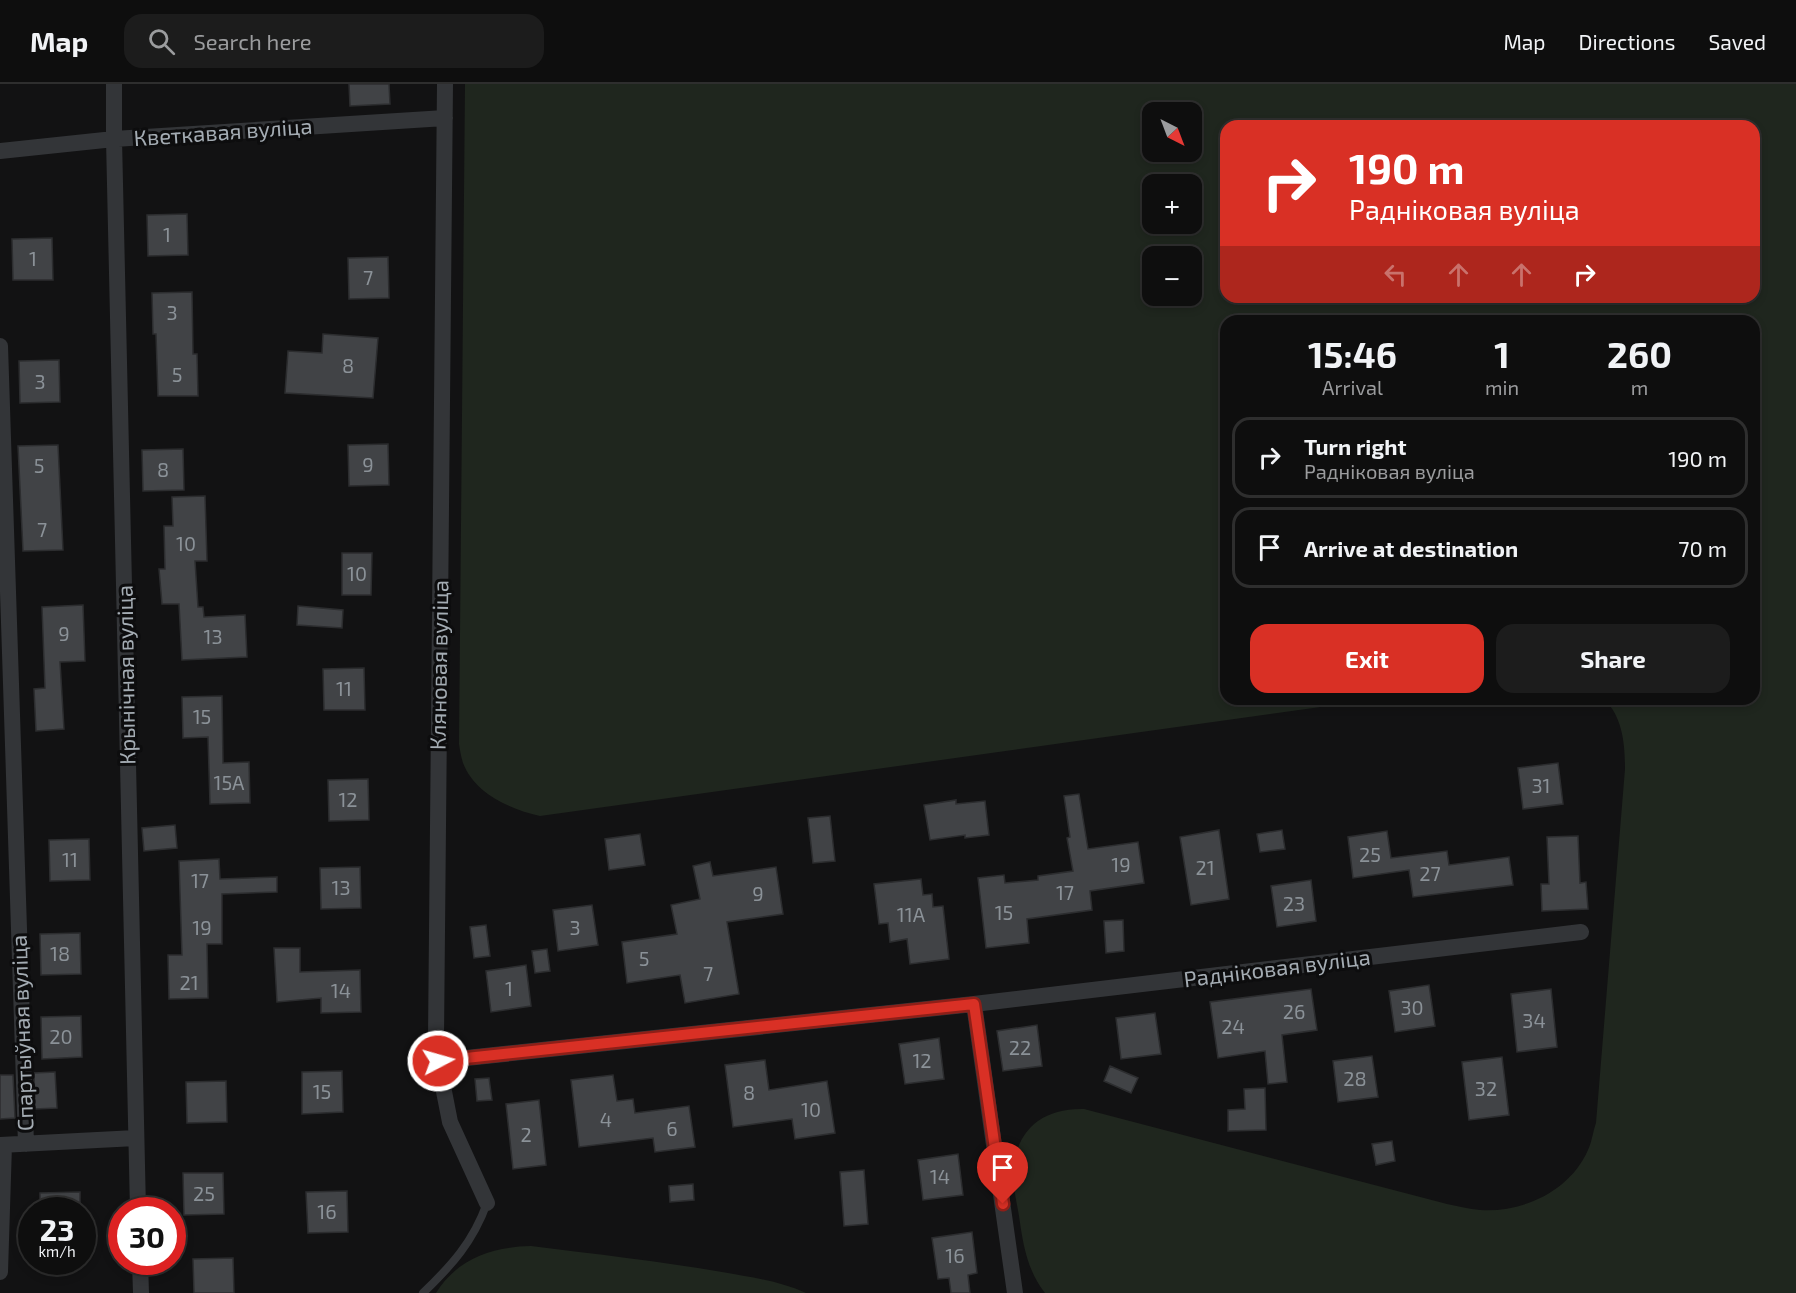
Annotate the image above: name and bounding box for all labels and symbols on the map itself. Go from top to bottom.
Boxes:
north arrow [1142,102,1202,162]
street label: Кветкавая вуліца [133,112,313,151]
house number: 1 [163,222,171,246]
house number: 1 [29,246,37,270]
house number: 7 [363,265,373,289]
house number: 3 [166,300,178,324]
house number: 8 [342,353,354,377]
house number: 5 [172,362,182,386]
house number: 3 [34,369,46,393]
house number: 9 [362,452,374,476]
house number: 5 [34,453,44,477]
house number: 8 [157,457,169,481]
house number: 7 [37,517,47,541]
house number: 10 [176,531,196,555]
house number: 10 [347,561,367,585]
street label: Кляновая вуліца [424,580,453,750]
street label: Крынічная вуліца [110,585,141,765]
house number: 9 [58,621,70,645]
house number: 13 [203,624,223,648]
house number: 11 [336,676,352,700]
house number: 15 [193,704,211,728]
house number: 15А [213,770,245,794]
house number: 31 [1531,773,1551,797]
house number: 12 [338,787,358,811]
house number: 25 [1359,842,1381,866]
house number: 11 [62,847,78,871]
house number: 19 [1111,852,1131,876]
house number: 21 [1195,855,1215,879]
house number: 27 [1419,861,1441,885]
house number: 17 [191,868,209,892]
house number: 13 [331,875,351,899]
house number: 17 [1056,880,1074,904]
house number: 9 [752,881,764,905]
house number: 23 [1283,891,1305,915]
house number: 15 [995,900,1013,924]
house number: 11А [897,902,926,926]
house number: 19 [192,915,212,939]
house number: 3 [569,915,581,939]
street label: Спартыўная вуліца [5,934,38,1132]
house number: 18 [50,941,70,965]
street label: Радніковая вуліца [1182,943,1372,992]
house number: 5 [639,946,649,970]
house number: 7 [703,961,713,985]
house number: 21 [179,970,199,994]
house number: 1 [505,976,513,1000]
house number: 14 [331,978,351,1002]
house number: 30 [1400,995,1424,1019]
house number: 26 [1283,999,1305,1023]
house number: 34 [1522,1008,1546,1032]
house number: 24 [1221,1014,1245,1038]
house number: 20 [49,1024,73,1048]
position arrow [406,1029,470,1093]
house number: 22 [1009,1035,1031,1059]
house number: 12 [912,1048,932,1072]
house number: 28 [1343,1066,1367,1090]
house number: 32 [1475,1076,1497,1100]
house number: 15 [313,1079,331,1103]
house number: 8 [743,1080,755,1104]
house number: 10 [801,1097,821,1121]
house number: 4 [600,1107,612,1131]
house number: 6 [666,1116,678,1140]
house number: 2 [520,1122,532,1146]
pin [977,1142,1028,1204]
house number: 14 [930,1164,950,1188]
house number: 25 [193,1181,215,1205]
speed limit sign: 30 [108,1197,186,1275]
house number: 16 [317,1199,337,1223]
house number: 16 [945,1243,965,1267]

